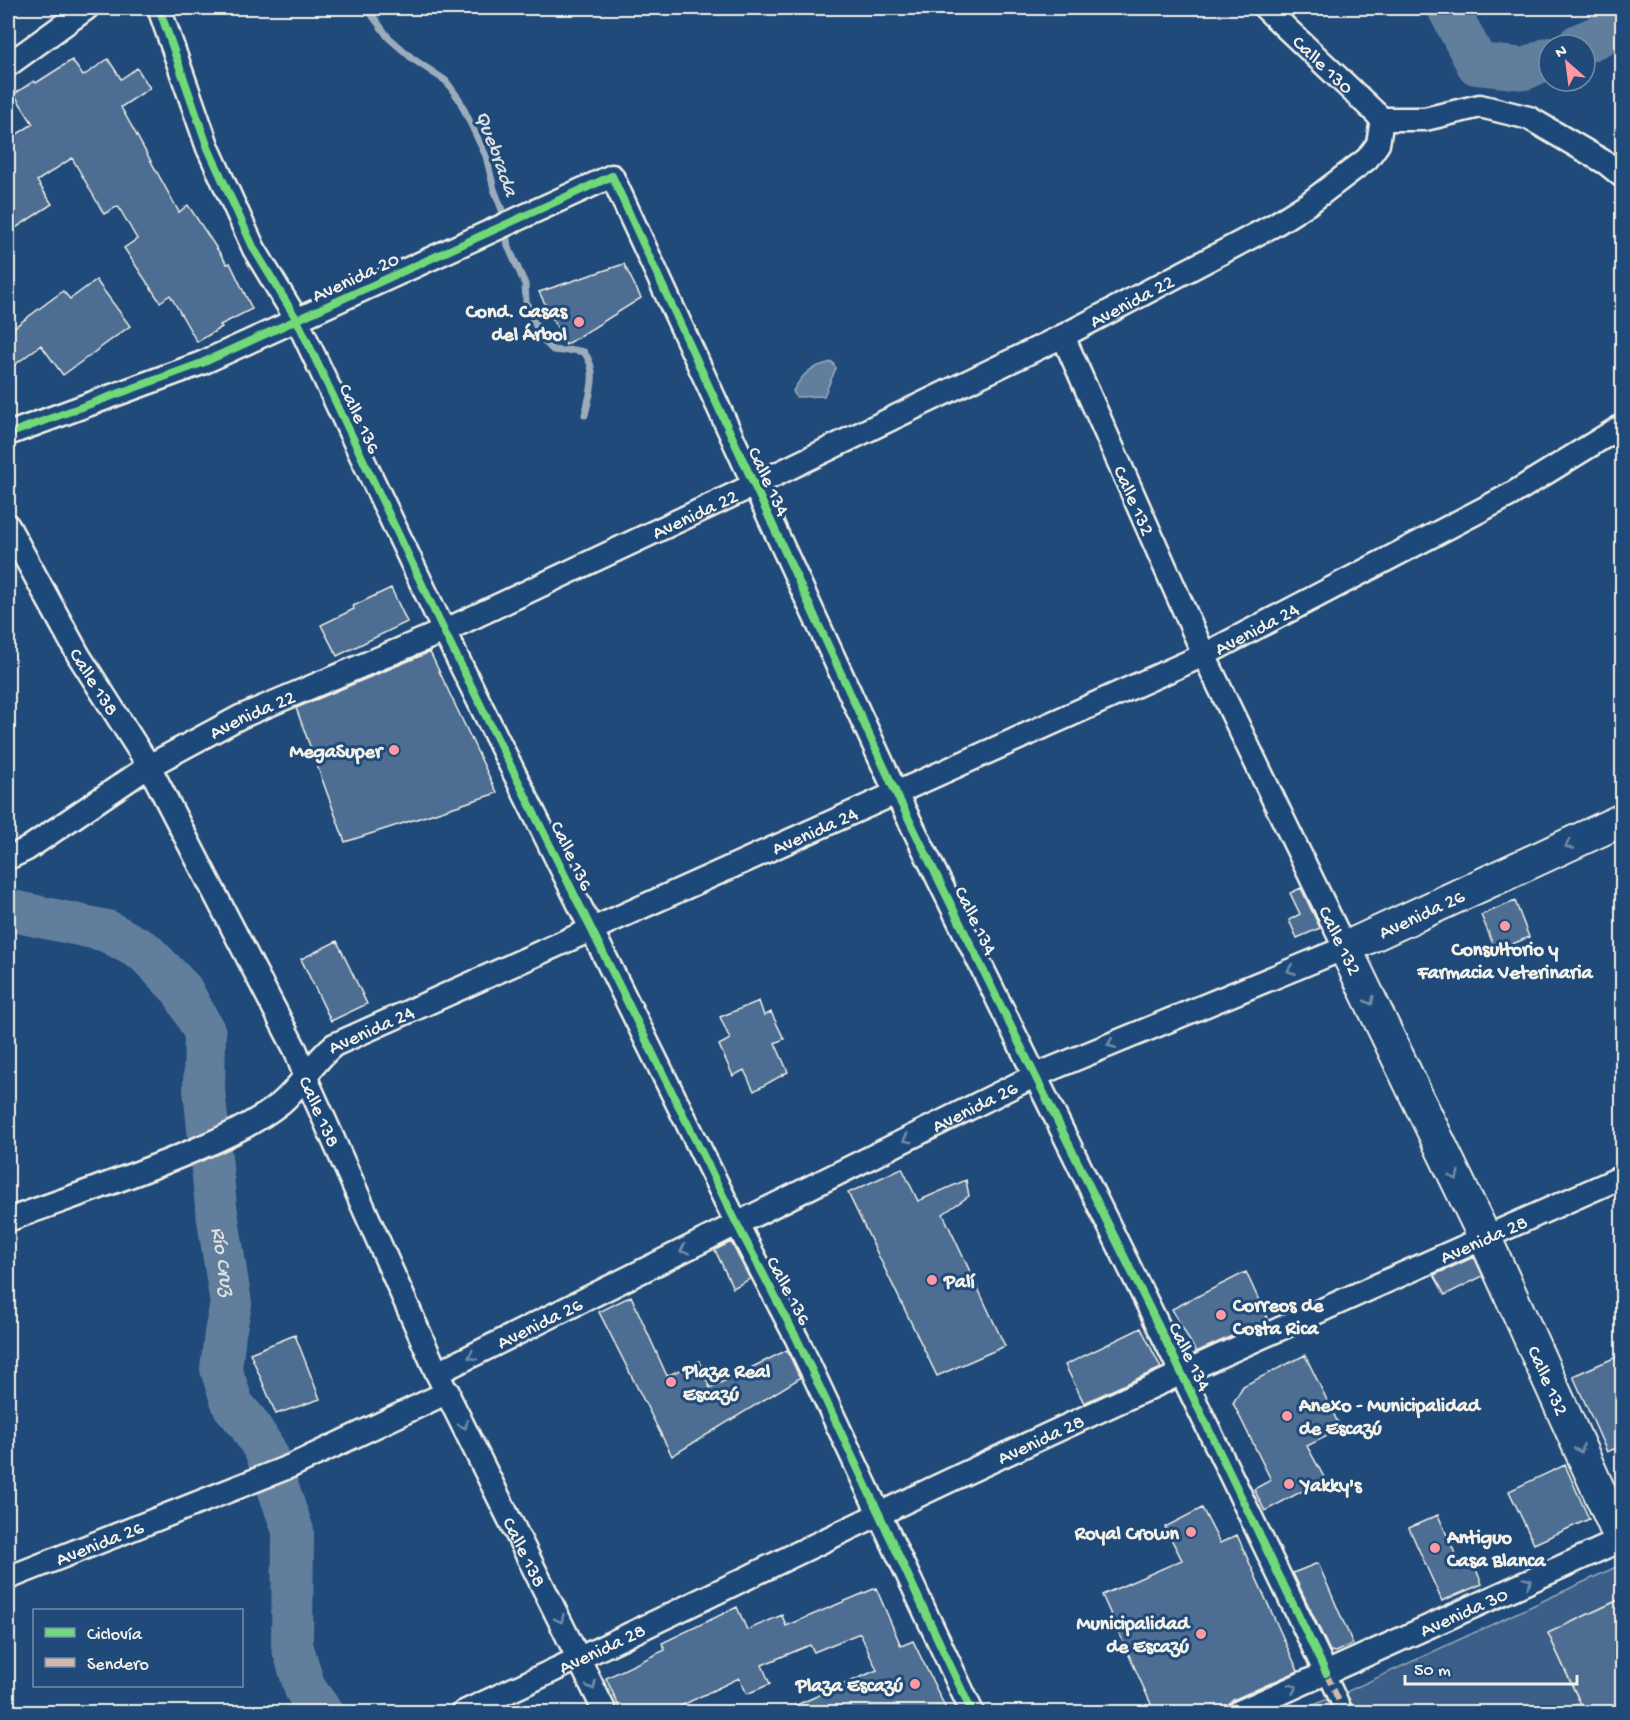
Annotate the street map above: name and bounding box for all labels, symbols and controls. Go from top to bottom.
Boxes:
street label: Calle 130 [1286,32,1357,101]
north arrow [1537,33,1597,93]
text: N [1553,42,1571,64]
water label: Quebrada [468,108,522,202]
street label: Avenida 20 [309,249,404,309]
street label: Avenida 22 [1087,272,1179,335]
place label: Cond. Casas del Árbol [465,302,569,348]
marker: Cond. Casas del Árbol [572,315,586,329]
street label: Calle 136 [332,381,384,459]
street label: Calle 134 [741,444,793,521]
street label: Calle 132 [1106,463,1157,540]
street label: Avenida 22 [649,486,742,546]
street label: Avenida 24 [1212,599,1304,662]
street label: Calle 138 [62,645,122,721]
street label: Avenida 22 [206,687,300,746]
place label: MegaSuper [289,742,384,765]
marker: MegaSuper [387,743,401,757]
street label: Avenida 24 [769,803,863,862]
street label: Calle 136 [543,818,597,896]
one-way arrow [1565,837,1576,849]
street label: Calle 134 [947,883,1001,960]
street label: Avenida 26 [1376,886,1470,946]
street label: Calle 132 [1311,903,1365,980]
marker: Consultorio y Farmacia Veterinaria [1498,919,1512,933]
place label: Consultorio y Farmacia Veterinaria [1416,940,1593,986]
one-way arrow [1286,963,1297,975]
one-way arrow [1363,994,1375,1005]
street label: Avenida 24 [326,1002,419,1061]
one-way arrow [1106,1037,1117,1049]
street label: Calle 138 [292,1073,343,1151]
street label: Avenida 26 [929,1078,1023,1140]
one-way arrow [902,1132,913,1144]
one-way arrow [1447,1170,1459,1181]
street label: Avenida 28 [1437,1212,1532,1271]
water label: Río Cruz [203,1226,239,1300]
one-way arrow [680,1243,691,1255]
street label: Calle 136 [759,1253,815,1331]
place label: Palí [943,1272,977,1295]
marker: Palí [925,1273,939,1287]
street label: Avenida 26 [494,1294,588,1356]
place label: Correos de Costa Rica [1232,1296,1324,1342]
marker: Correos de Costa Rica [1214,1308,1228,1322]
street label: Calle 134 [1161,1319,1215,1396]
street label: Calle 132 [1520,1343,1572,1420]
one-way arrow [468,1349,478,1360]
place label: Plaza Real Escazú [682,1362,771,1408]
marker: Plaza Real Escazú [664,1375,678,1389]
place label: Anexo - Municipalidad de Escazú [1298,1396,1482,1442]
marker: Anexo - Municipalidad de Escazú [1280,1409,1294,1423]
street label: Avenida 28 [995,1411,1089,1471]
one-way arrow [457,1419,469,1430]
one-way arrow [1573,1443,1585,1454]
place label: Yakky's [1299,1476,1363,1499]
marker: Yakky's [1282,1477,1296,1491]
street label: Calle 138 [495,1514,549,1592]
street label: Avenida 26 [53,1517,148,1573]
place label: Royal Crown [1074,1524,1179,1547]
marker: Royal Crown [1184,1525,1198,1539]
place label: Antiguo Casa Blanca [1446,1528,1546,1574]
marker: Antiguo Casa Blanca [1428,1541,1442,1555]
one-way arrow [1521,1577,1532,1589]
street label: Avenida 30 [1417,1584,1512,1644]
legend [33,1609,243,1687]
one-way arrow [552,1613,564,1624]
place label: Municipalidad de Escazú [1077,1614,1191,1660]
street label: Avenida 28 [556,1620,650,1681]
text: Ciclovía [87,1625,143,1646]
marker: Municipalidad de Escazú [1194,1627,1208,1641]
scale bar [1405,1648,1578,1686]
text: Sendero [87,1655,149,1676]
text: 50 m [1414,1661,1451,1682]
place label: Plaza Escazú [795,1676,904,1699]
marker: Plaza Escazú [908,1677,922,1691]
one-way arrow [585,1680,597,1691]
one-way arrow [1286,1684,1297,1696]

